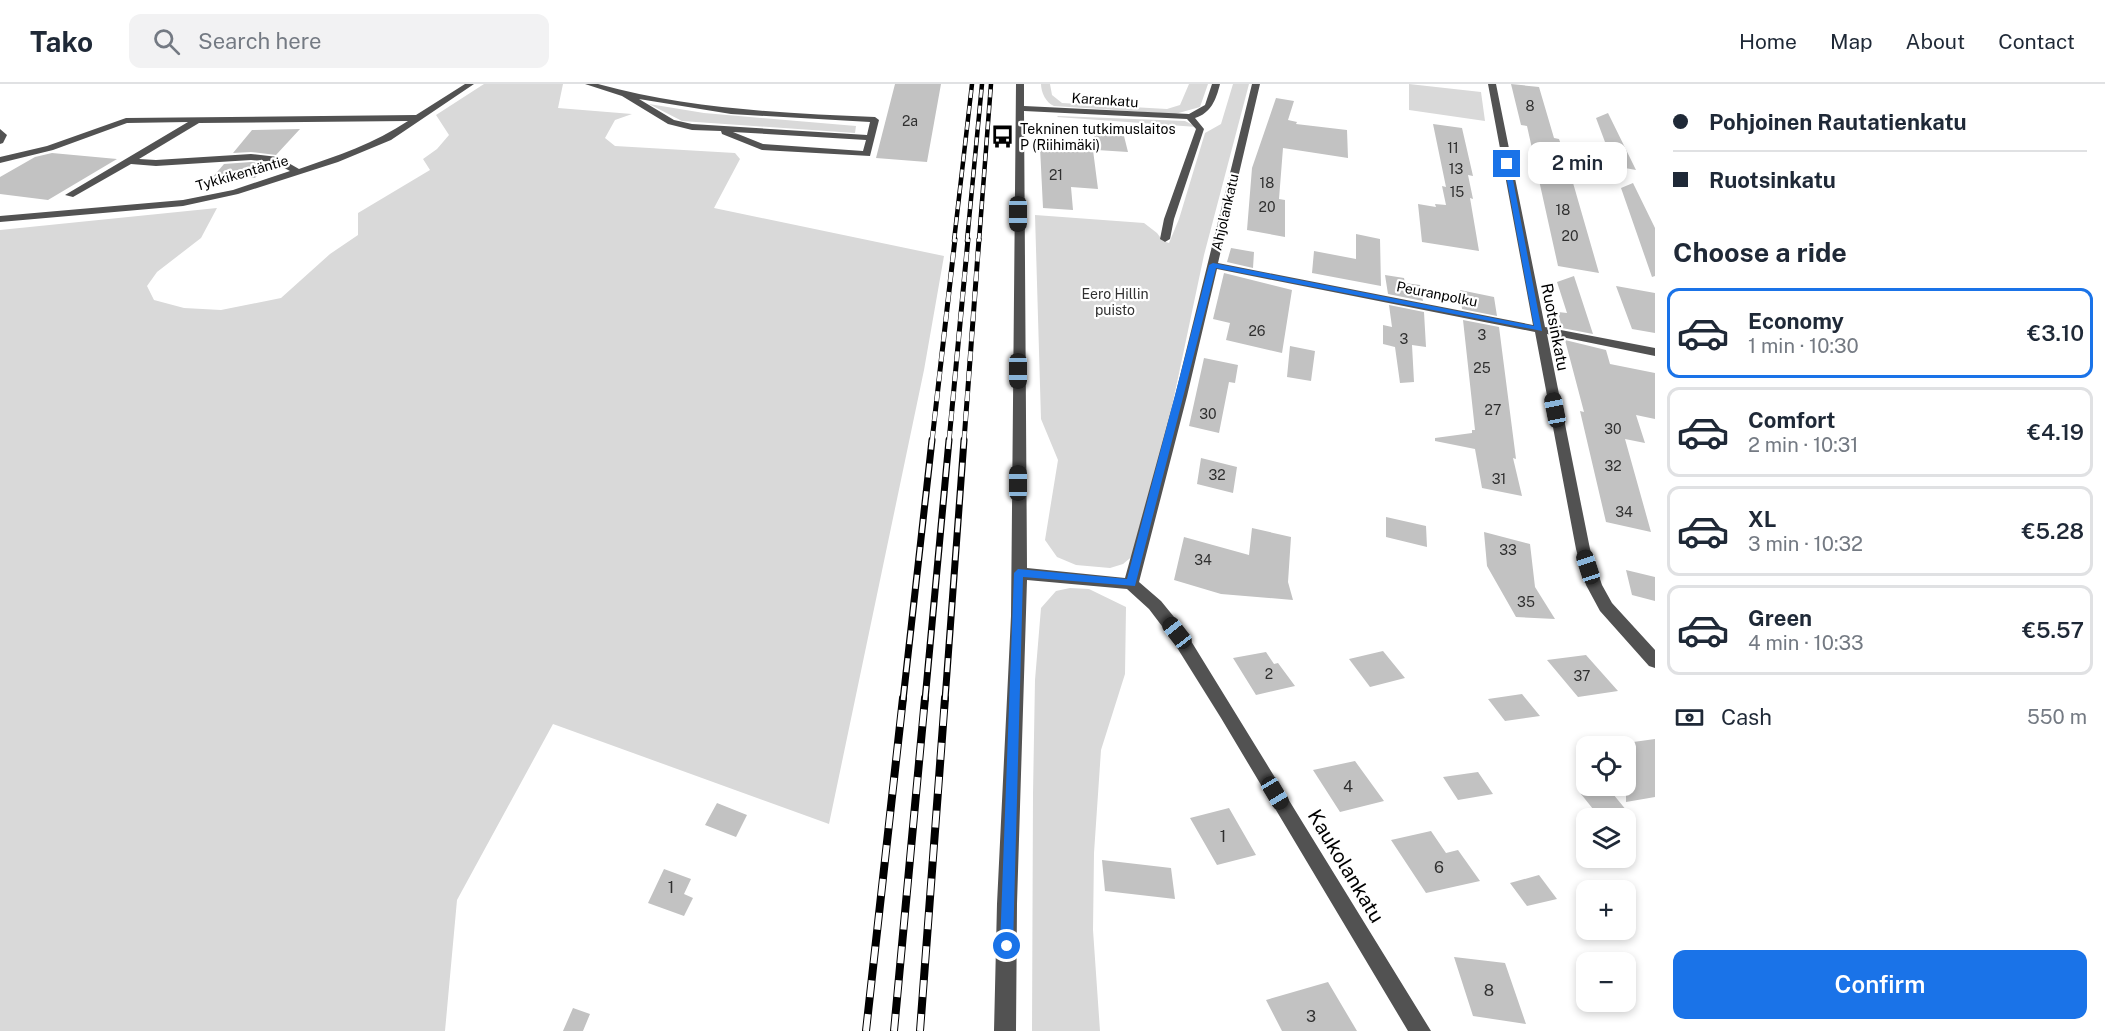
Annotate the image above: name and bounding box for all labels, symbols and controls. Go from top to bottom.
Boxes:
search box [129,14,549,68]
text: Tako [30,25,93,58]
icon: search [150,25,183,58]
text: Search here [198,28,322,54]
text: Home [1739,29,1797,54]
text: Map [1830,29,1873,54]
text: About [1906,29,1965,54]
text: Contact [1998,29,2075,54]
street label: Karankatu [1071,90,1139,110]
house number: 8 [1525,98,1535,114]
text: Pohjoinen Rautatienkatu [1709,109,1967,135]
house number: 2a [902,113,918,129]
place label: Tekninen tutkimuslaitos P (Riihimäki) [1020,121,1176,153]
bus stop icon: Tekninen tutkimuslaitos P (Riihimäki) [989,124,1015,150]
house number: 11 [1447,140,1459,156]
callout: 2 min [1528,143,1627,185]
route end [1493,150,1520,177]
text: 2 min [1552,151,1603,175]
street label: Tykkikentäntie [194,152,290,194]
house number: 13 [1449,161,1463,177]
house number: 21 [1049,167,1063,183]
text: Ruotsinkatu [1709,167,1836,193]
street label: Ahjolankatu [1208,172,1242,252]
house number: 18 [1260,175,1274,191]
house number: 15 [1450,184,1464,200]
car [1009,196,1027,232]
house number: 20 [1259,199,1275,215]
house number: 18 [1556,202,1570,218]
house number: 20 [1562,228,1578,244]
text: Choose a ride [1673,236,1847,268]
street label: Peuranpolku [1395,278,1479,310]
street label: Ruotsinkatu [1537,282,1573,372]
park label: Eero Hillin puisto [1081,286,1149,318]
icon: car [1676,306,1730,360]
text: Economy [1748,308,1844,334]
text: €3.10 [2027,320,2084,346]
house number: 26 [1248,323,1266,339]
house number: 3 [1478,327,1487,343]
house number: 3 [1400,331,1409,347]
text: 1 min · 10:30 [1748,334,1859,358]
car [1009,353,1027,389]
house number: 25 [1473,360,1491,376]
car [1543,391,1567,429]
house number: 27 [1485,402,1501,418]
icon: car [1676,405,1730,459]
house number: 30 [1199,406,1217,422]
text: Comfort [1748,407,1835,433]
text: €4.19 [2027,419,2084,445]
house number: 30 [1604,421,1622,437]
text: 2 min · 10:31 [1748,433,1859,457]
house number: 32 [1604,458,1622,474]
car [1009,465,1027,501]
house number: 32 [1208,467,1226,483]
house number: 31 [1492,471,1506,487]
house number: 34 [1615,504,1633,520]
icon: car [1676,504,1730,558]
text: XL [1748,506,1776,532]
text: €5.28 [2022,518,2084,544]
text: 3 min · 10:32 [1748,532,1863,556]
house number: 33 [1499,542,1517,558]
car [1574,547,1602,587]
house number: 34 [1194,552,1212,568]
house number: 35 [1517,594,1535,610]
icon: car [1676,603,1730,657]
text: Green [1748,605,1812,631]
car [1159,613,1195,653]
text: €5.57 [2022,617,2084,643]
text: 4 min · 10:33 [1748,631,1864,655]
house number: 2 [1265,666,1273,682]
house number: 37 [1574,668,1590,684]
icon: cash [1673,701,1706,734]
text: Cash [1721,704,1772,730]
text: 550 m [2027,705,2087,729]
map controls [1576,736,1636,1012]
button: locate [1576,736,1636,796]
car [1258,773,1292,813]
house number: 4 [1343,777,1353,796]
street label: Kaukolankatu [1303,805,1389,927]
button: layers [1576,808,1636,868]
house number: 1 [1220,827,1226,846]
house number: 6 [1434,858,1444,877]
house number: 1 [668,878,674,897]
button: + [1576,880,1636,940]
route start [993,932,1020,959]
button: Confirm [1673,950,2087,1019]
button: − [1576,952,1636,1012]
house number: 8 [1484,981,1494,1000]
house number: 3 [1306,1007,1316,1026]

